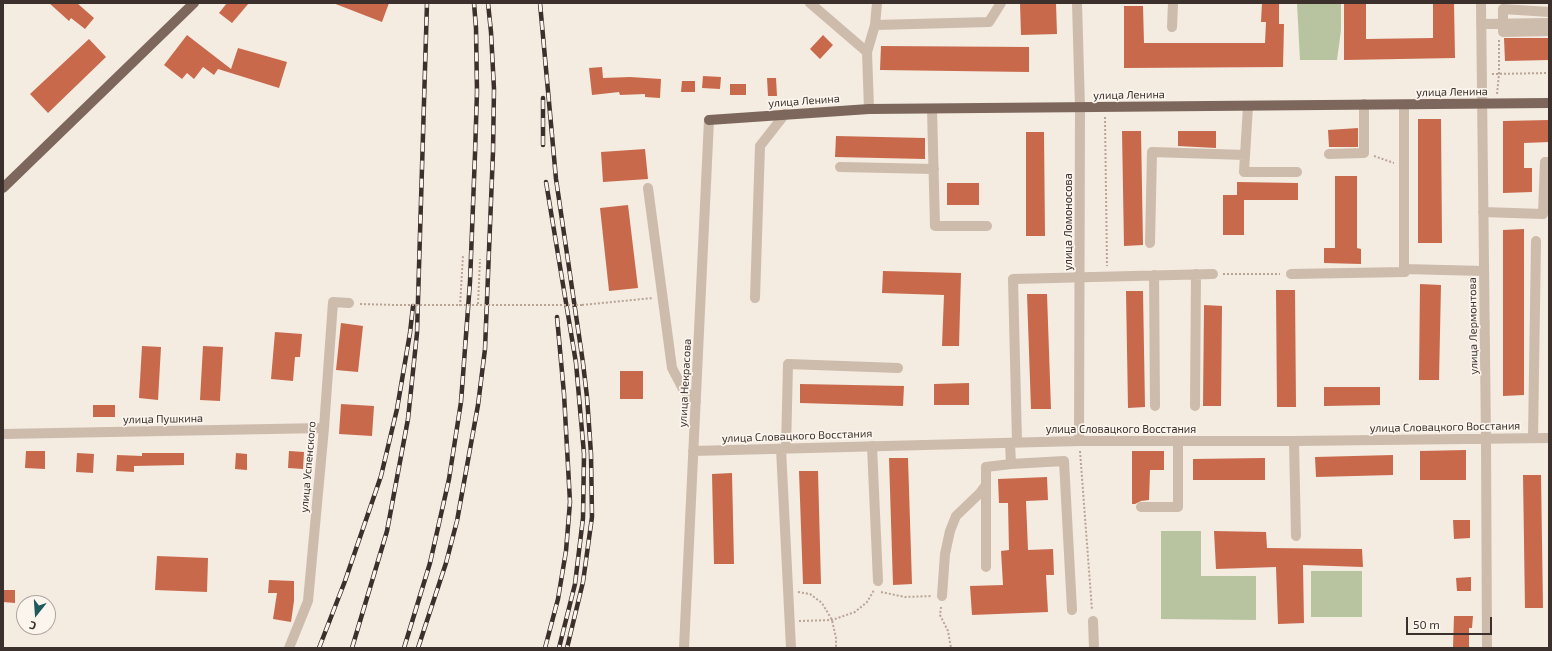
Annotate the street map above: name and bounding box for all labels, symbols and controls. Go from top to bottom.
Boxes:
street label: улица Ленина [1416,85,1488,99]
street label: улица Ленина [1093,88,1165,102]
street label: улица Ленина [768,92,840,110]
street label: улица Ломоносова [1061,173,1075,271]
street label: улица Лермонтова [1466,277,1480,375]
street label: улица Некрасова [676,338,694,428]
street label: улица Пушкина [123,412,203,426]
street label: улица Словацкого Восстания [1370,419,1520,435]
street label: улица Успенского [297,421,319,513]
street label: улица Словацкого Восстания [1046,422,1196,436]
street label: улица Словацкого Восстания [722,427,872,445]
north arrow [16,595,56,635]
scale bar [1408,609,1494,635]
text: 50 m [1413,617,1440,631]
text: С [28,619,38,633]

